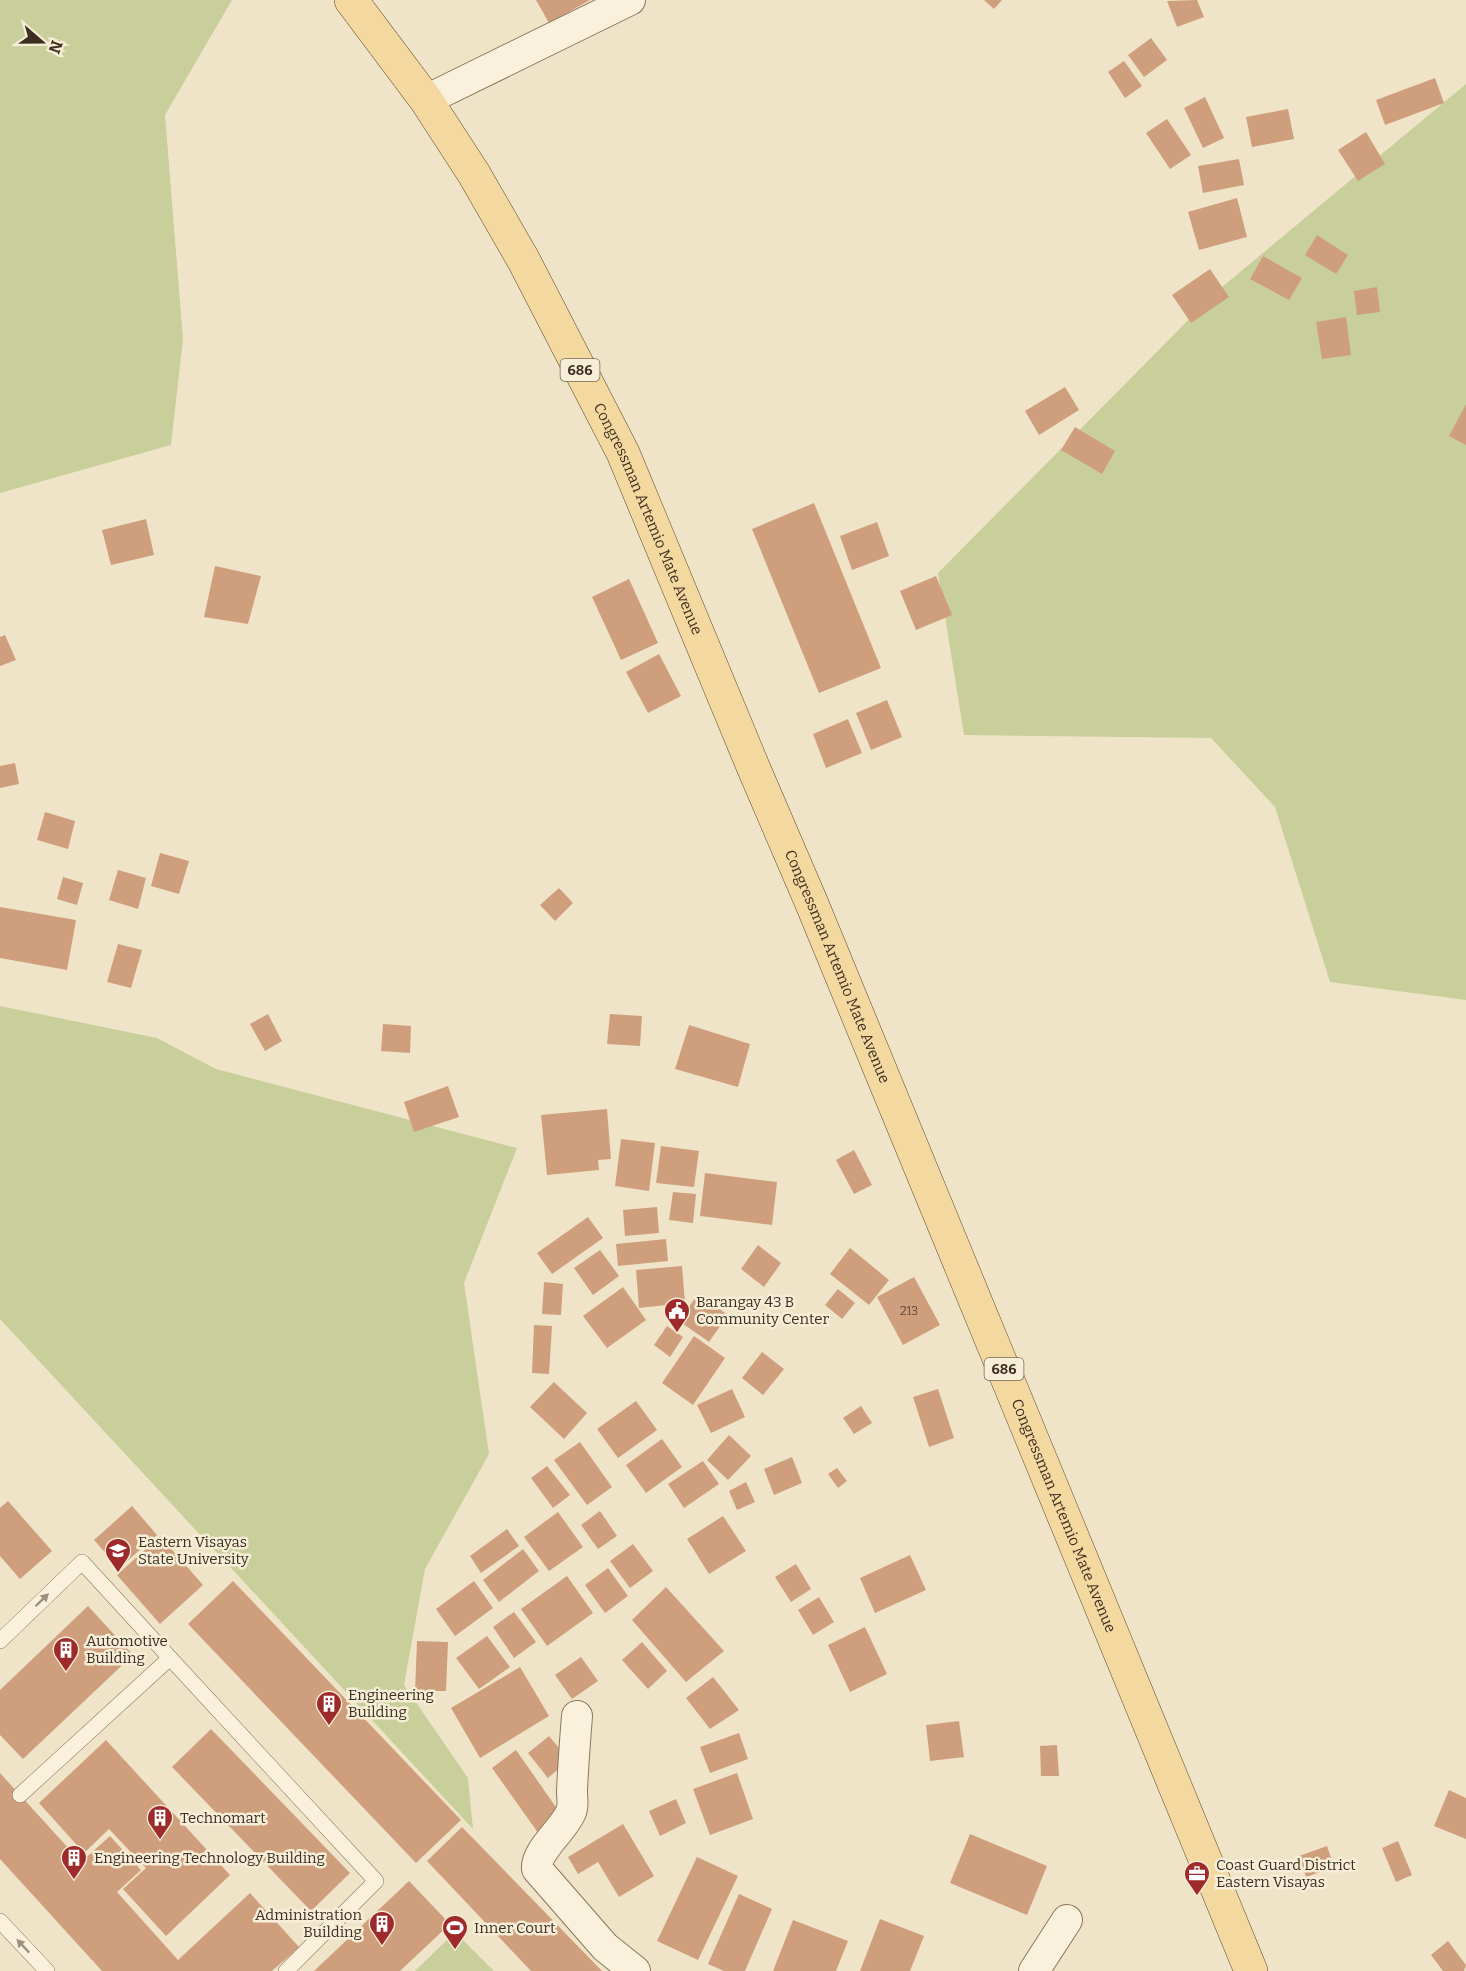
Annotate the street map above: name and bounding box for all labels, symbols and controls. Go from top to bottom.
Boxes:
north arrow [12,12,72,72]
text: N [45,38,67,56]
road number: 686 [560,359,600,381]
street label: Congressman Artemio Mate Avenue [590,400,706,637]
street label: Congressman Artemio Mate Avenue [781,847,894,1086]
place label: Barangay 43 B Community Center [696,1293,829,1328]
public building icon: Barangay 43 B Community Center [662,1296,692,1334]
house number: 213 [900,1304,918,1318]
road number: 686 [984,1358,1024,1380]
street label: Congressman Artemio Mate Avenue [1008,1396,1120,1635]
place label: Eastern Visayas State University [138,1533,249,1568]
school or university icon: Eastern Visayas State University [103,1536,133,1574]
one-way arrow [35,1594,49,1608]
place label: Automotive Building [86,1632,168,1667]
building icon: Automotive Building [51,1635,81,1673]
place label: Engineering Building [348,1686,434,1721]
building icon: Engineering Building [314,1689,344,1727]
building icon: Technomart [145,1803,175,1841]
place label: Technomart [180,1809,266,1827]
building icon: Engineering Technology Building [59,1843,89,1881]
place label: Engineering Technology Building [94,1849,325,1867]
place label: Coast Guard District Eastern Visayas [1216,1856,1356,1891]
office icon: Coast Guard District Eastern Visayas [1182,1859,1212,1897]
place label: Administration Building [255,1906,362,1941]
building icon: Administration Building [367,1909,397,1947]
sports icon: Inner Court [440,1913,470,1951]
place label: Inner Court [474,1919,556,1937]
one-way arrow [17,1939,30,1954]

